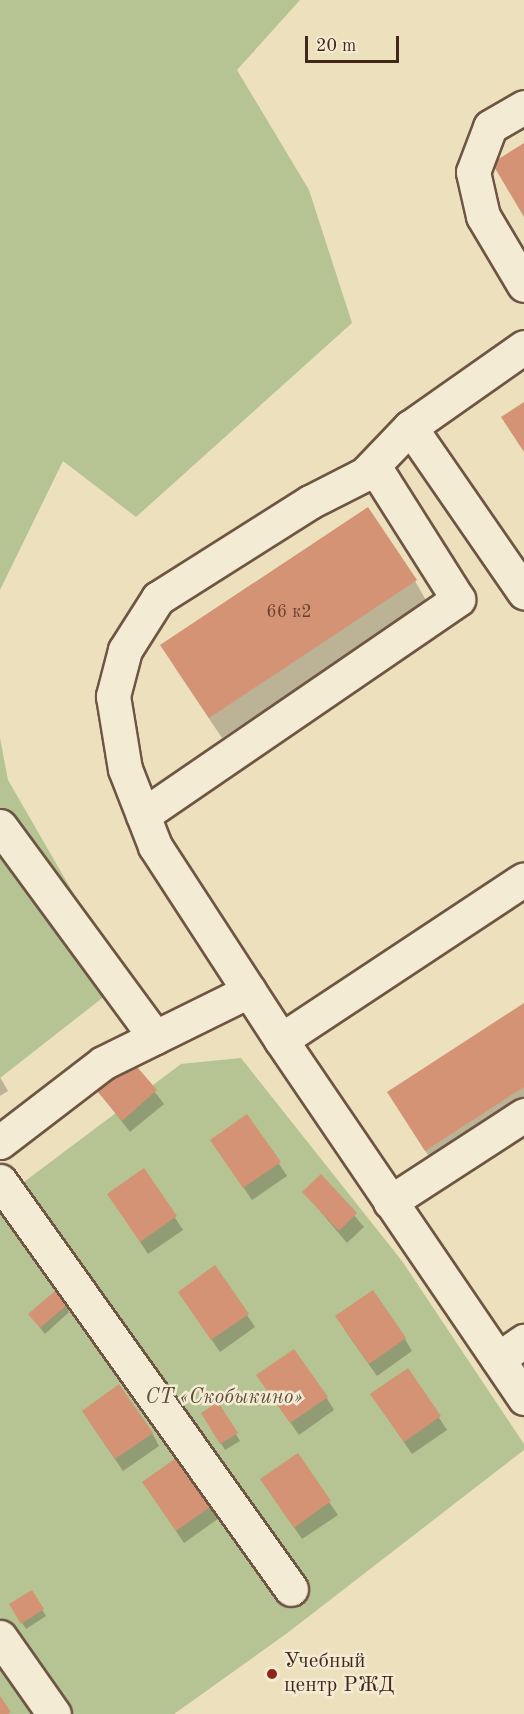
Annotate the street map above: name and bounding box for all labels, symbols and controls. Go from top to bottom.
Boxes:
scale bar [308,24,402,62]
text: 20 m [316,37,356,55]
house number: 66 к2 [266,601,312,623]
park label: СТ «Скобыкино» [145,1385,303,1411]
place label: Учебный центр РЖД [284,1649,394,1699]
marker: Учебный центр РЖД [265,1667,279,1681]

